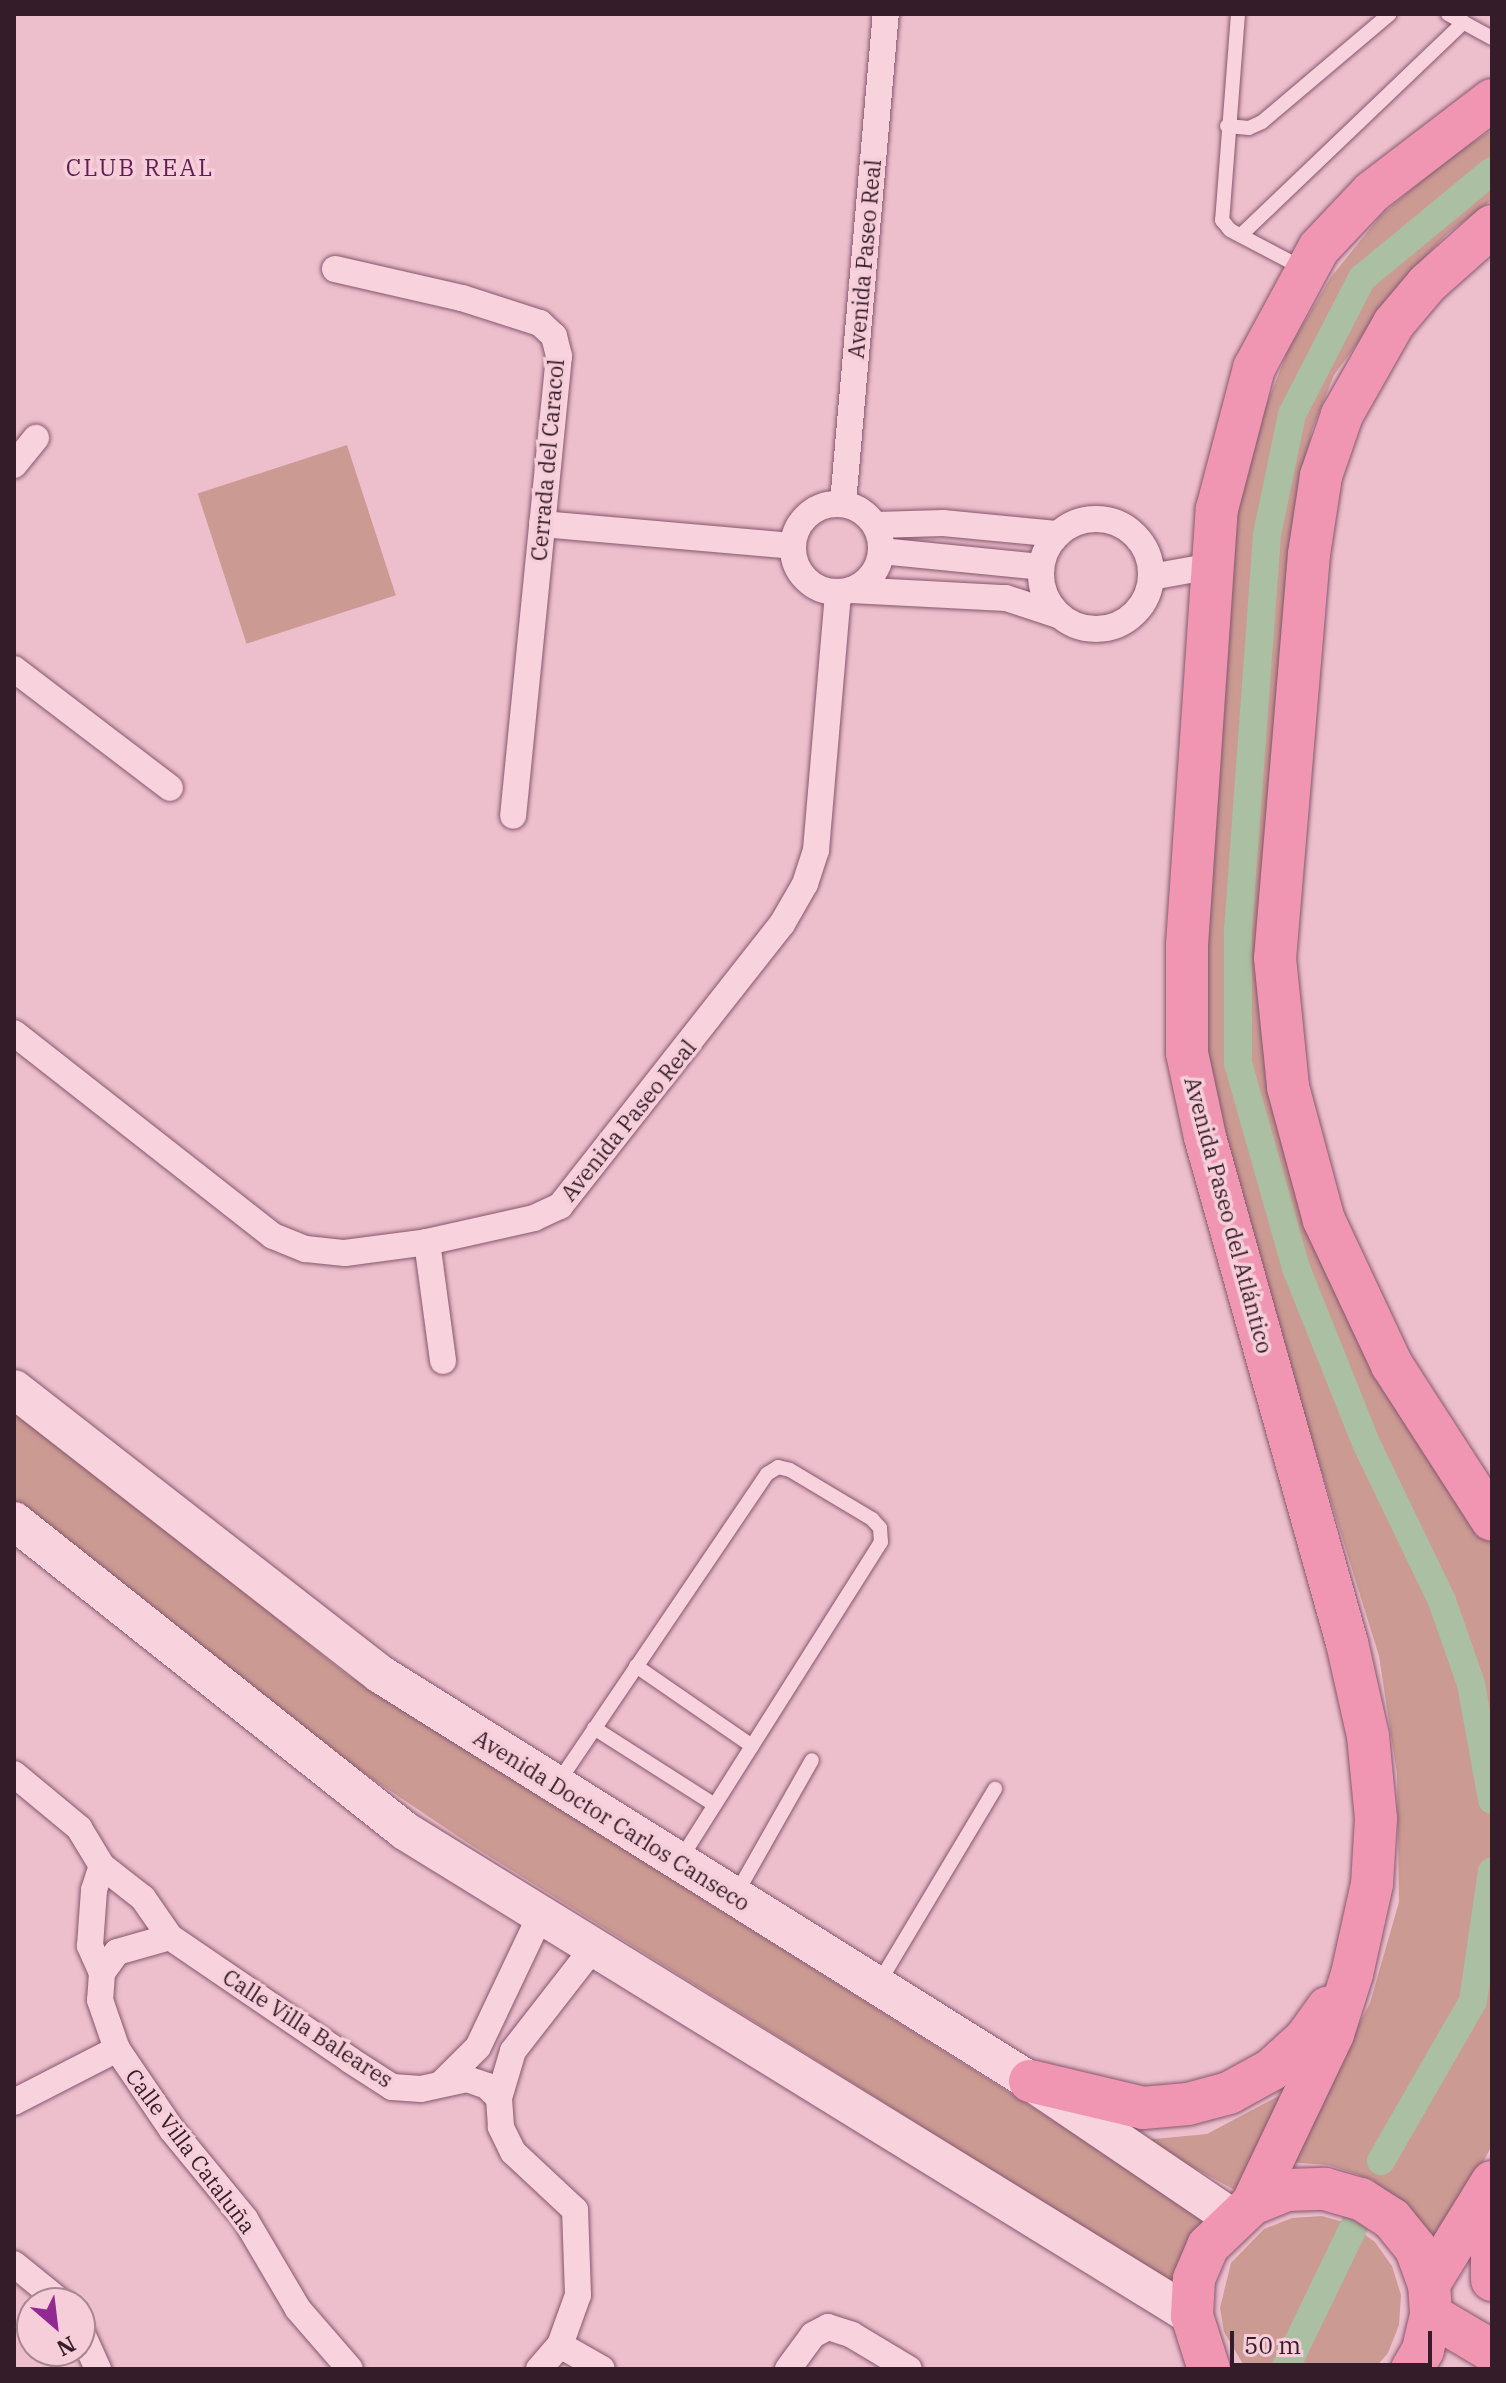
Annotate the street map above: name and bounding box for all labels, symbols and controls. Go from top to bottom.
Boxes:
district label: CLUB REAL [66,154,214,182]
street label: Avenida Paseo Real [842,158,886,360]
street label: Cerrada del Caracol [525,358,569,562]
street label: Avenida Paseo Real [555,1034,701,1206]
street label: Avenida Paseo del Atlántico [1179,1074,1279,1356]
street label: Avenida Doctor Carlos Canseco [469,1724,755,1916]
street label: Calle Villa Baleares [218,1963,398,2093]
street label: Calle Villa Cataluña [120,2063,262,2239]
north arrow [16,2287,96,2367]
scale bar [1234,2315,1436,2365]
text: 50 m [1244,2329,1301,2361]
text: N [52,2330,81,2364]

